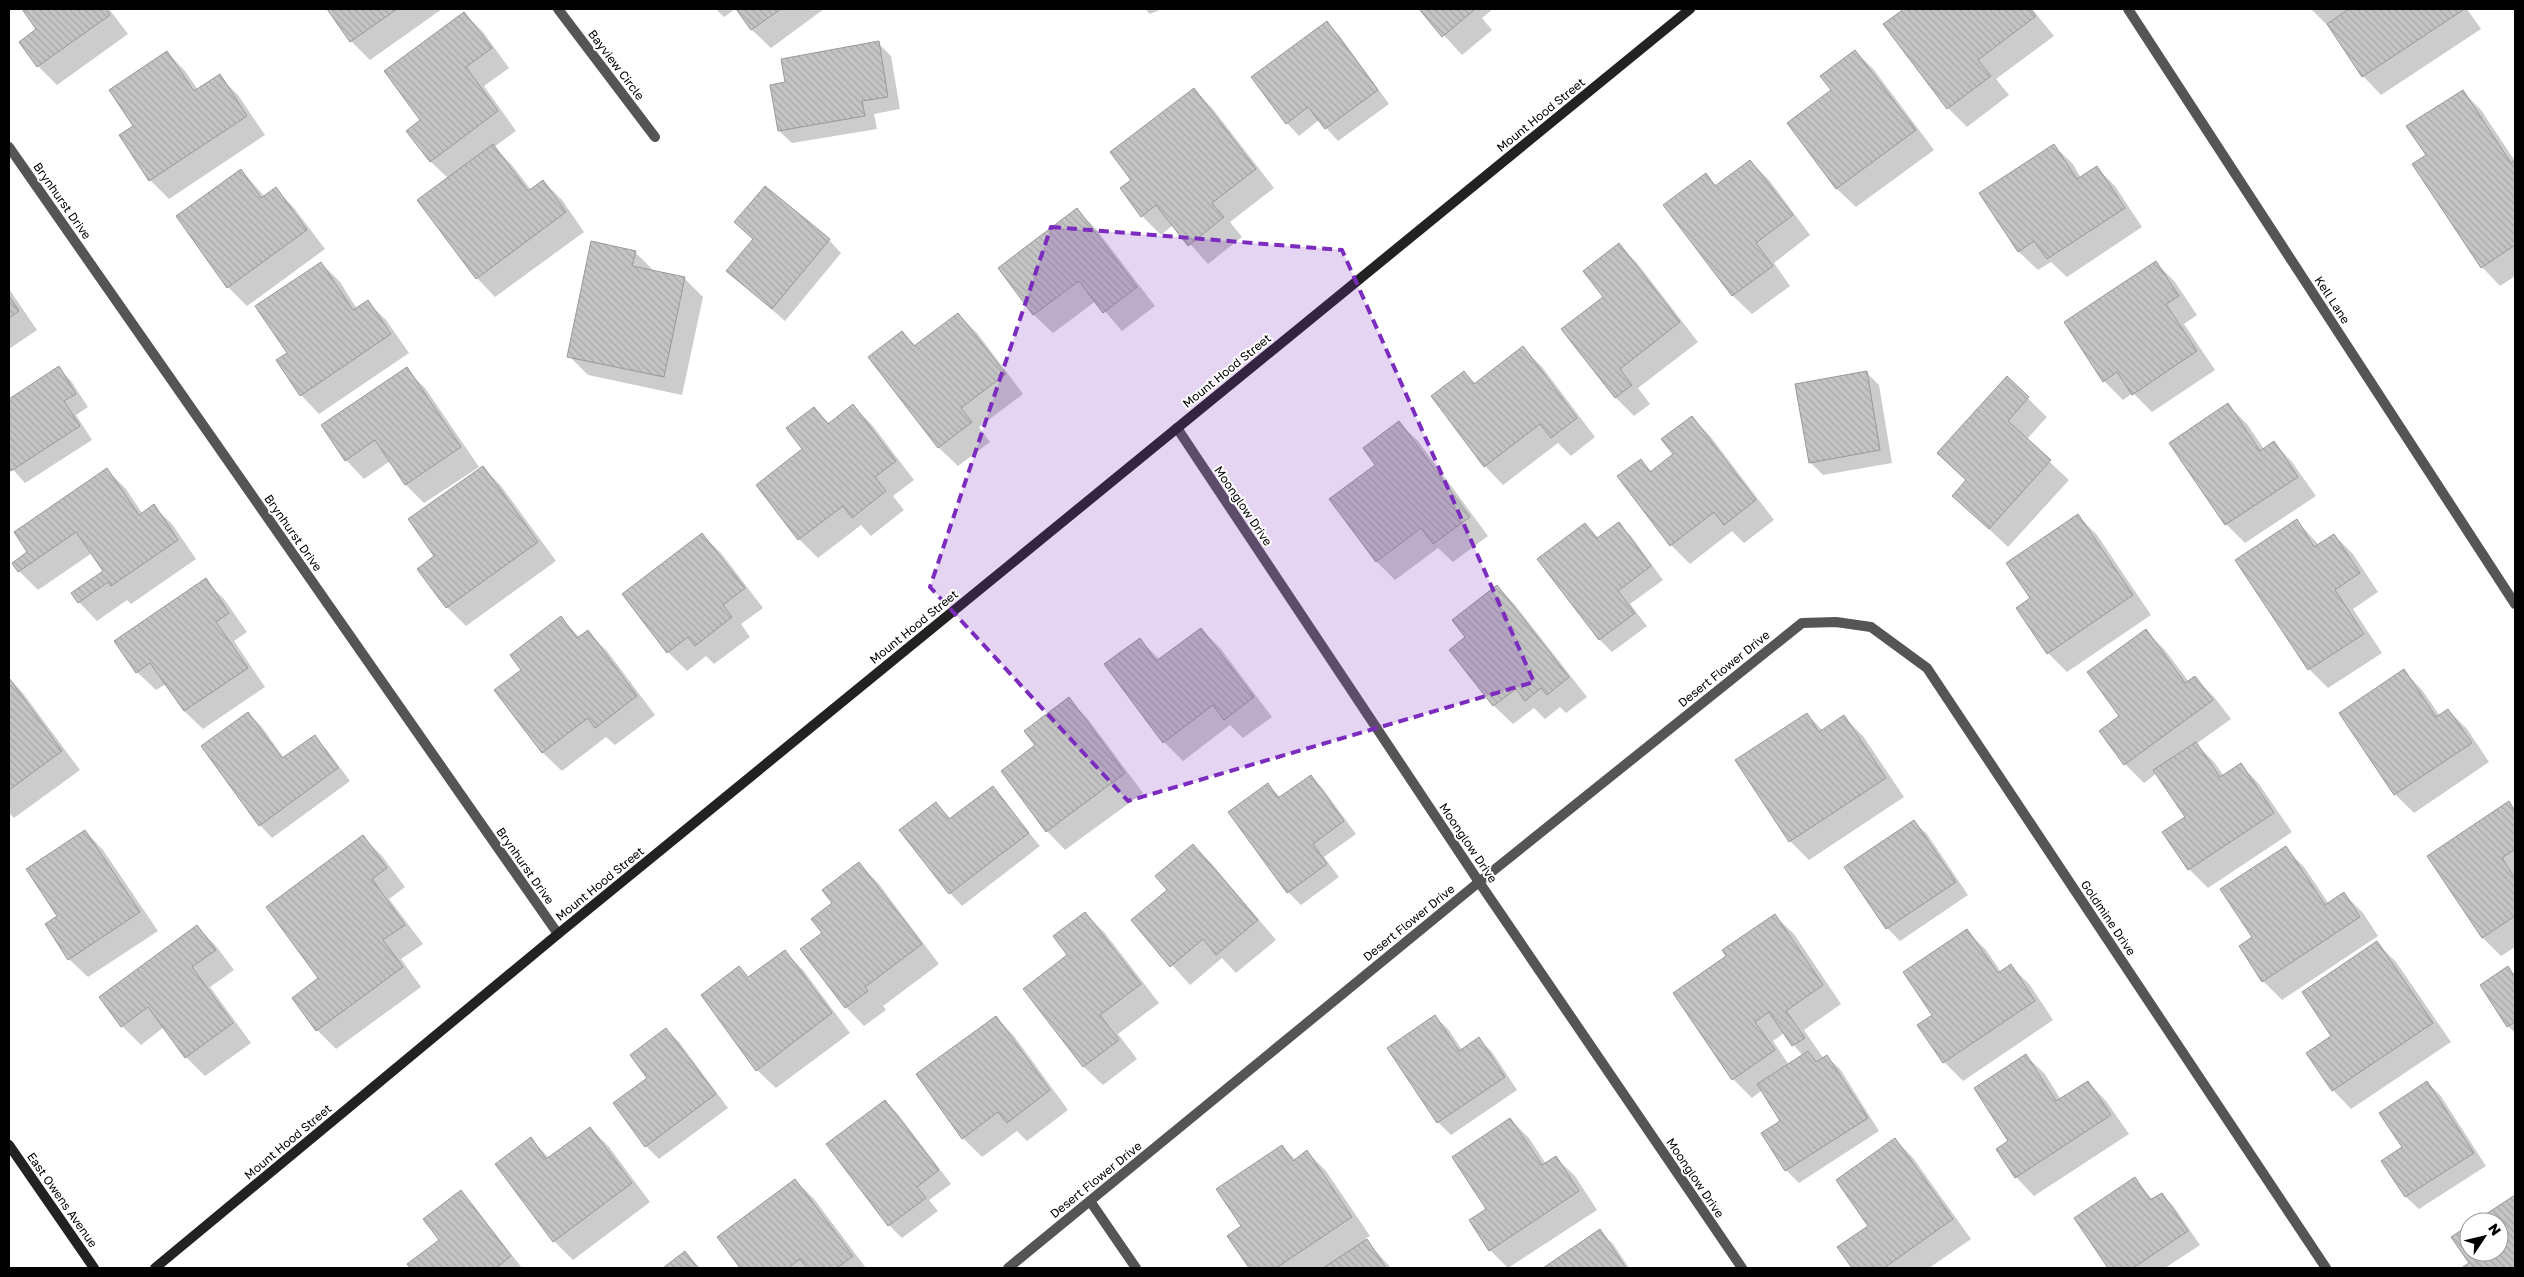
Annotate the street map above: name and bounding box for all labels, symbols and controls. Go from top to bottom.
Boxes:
street label: Bayview Circle [585,27,648,103]
street label: Mount Hood Street [1494,74,1588,155]
street label: Brynhurst Drive [30,159,94,242]
street label: Kell Lane [2311,273,2353,326]
street label: Mount Hood Street [1180,330,1274,411]
street label: Moonglow Drive [1211,463,1276,548]
street label: Brynhurst Drive [261,491,325,574]
street label: Mount Hood Street [867,586,961,667]
street label: Desert Flower Drive [1675,627,1772,710]
street label: Moonglow Drive [1436,800,1501,885]
street label: Brynhurst Drive [493,824,557,907]
street label: Mount Hood Street [553,843,647,924]
street label: Goldmine Drive [2078,877,2139,958]
street label: Desert Flower Drive [1360,881,1457,964]
street label: Mount Hood Street [241,1101,335,1182]
street label: Moonglow Drive [1663,1135,1728,1220]
street label: Desert Flower Drive [1047,1138,1144,1221]
street label: East Owens Avenue [24,1149,101,1250]
north arrow [2459,1212,2509,1262]
text: N [2485,1220,2505,1238]

